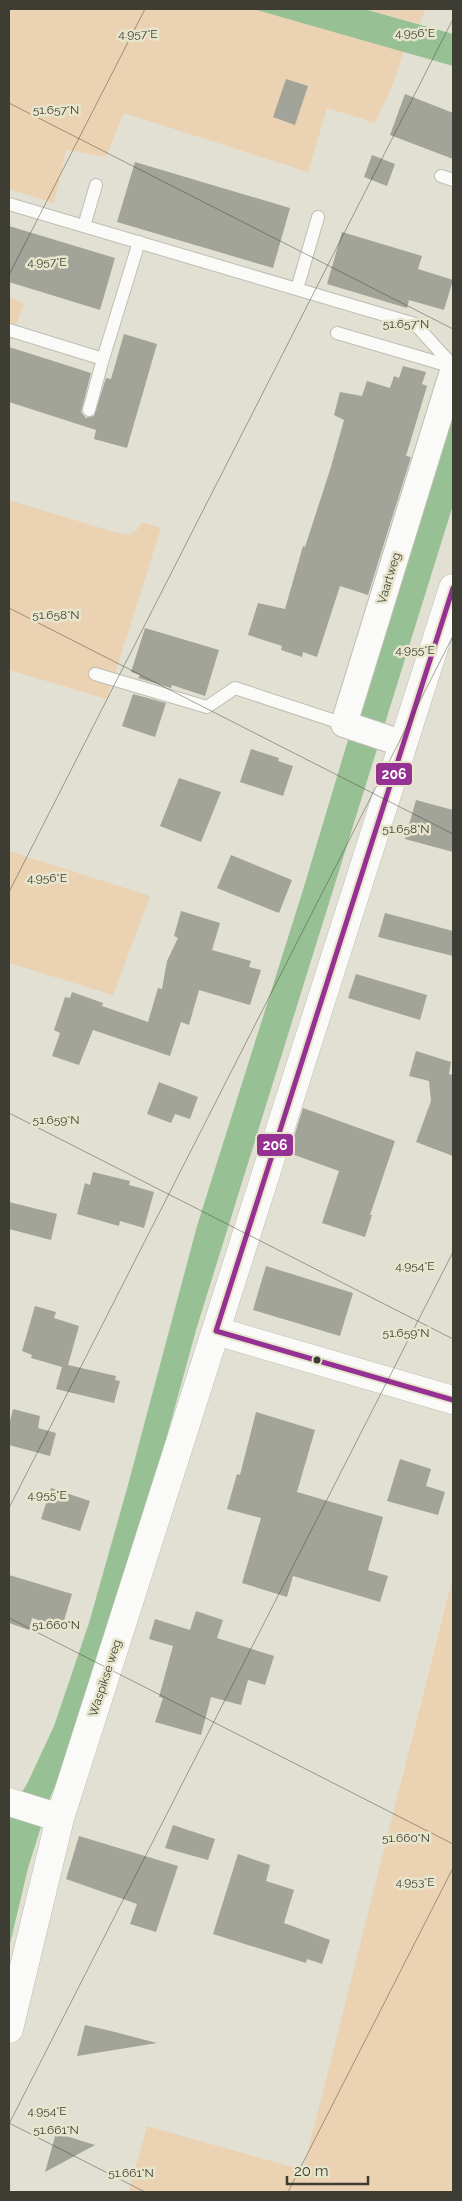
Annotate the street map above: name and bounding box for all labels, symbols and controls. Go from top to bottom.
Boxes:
text: 4.956°E [395,26,435,40]
text: 4.957°E [118,27,158,41]
text: 51.657°N [33,103,79,117]
text: 4.957°E [27,255,67,269]
text: 51.657°N [383,317,429,331]
street label: Vaartweg [375,551,403,605]
text: 51.658°N [32,608,80,622]
text: 4.955°E [395,643,435,657]
line badge: 206 [375,762,413,786]
text: 206 [382,766,407,782]
text: 51.658°N [382,822,430,836]
text: 4.956°E [27,871,67,885]
text: 51.659°N [33,1113,79,1127]
line badge: 206 [256,1133,294,1157]
text: 206 [263,1137,288,1153]
text: 4.954°E [395,1259,435,1273]
text: 51.659°N [383,1326,429,1340]
unlabelled marker [312,1355,322,1365]
text: 4.955°E [27,1488,67,1502]
text: 51.660°N [32,1618,80,1632]
street label: Waspikse weg [86,1638,124,1718]
text: 51.660°N [382,1831,430,1845]
text: 4.953°E [395,1875,435,1889]
text: 4.954°E [27,2104,67,2118]
text: 51.661°N [33,2123,79,2137]
scale bar [287,2154,368,2186]
text: 20 m [294,2162,329,2180]
text: 51.661°N [108,2166,154,2180]

